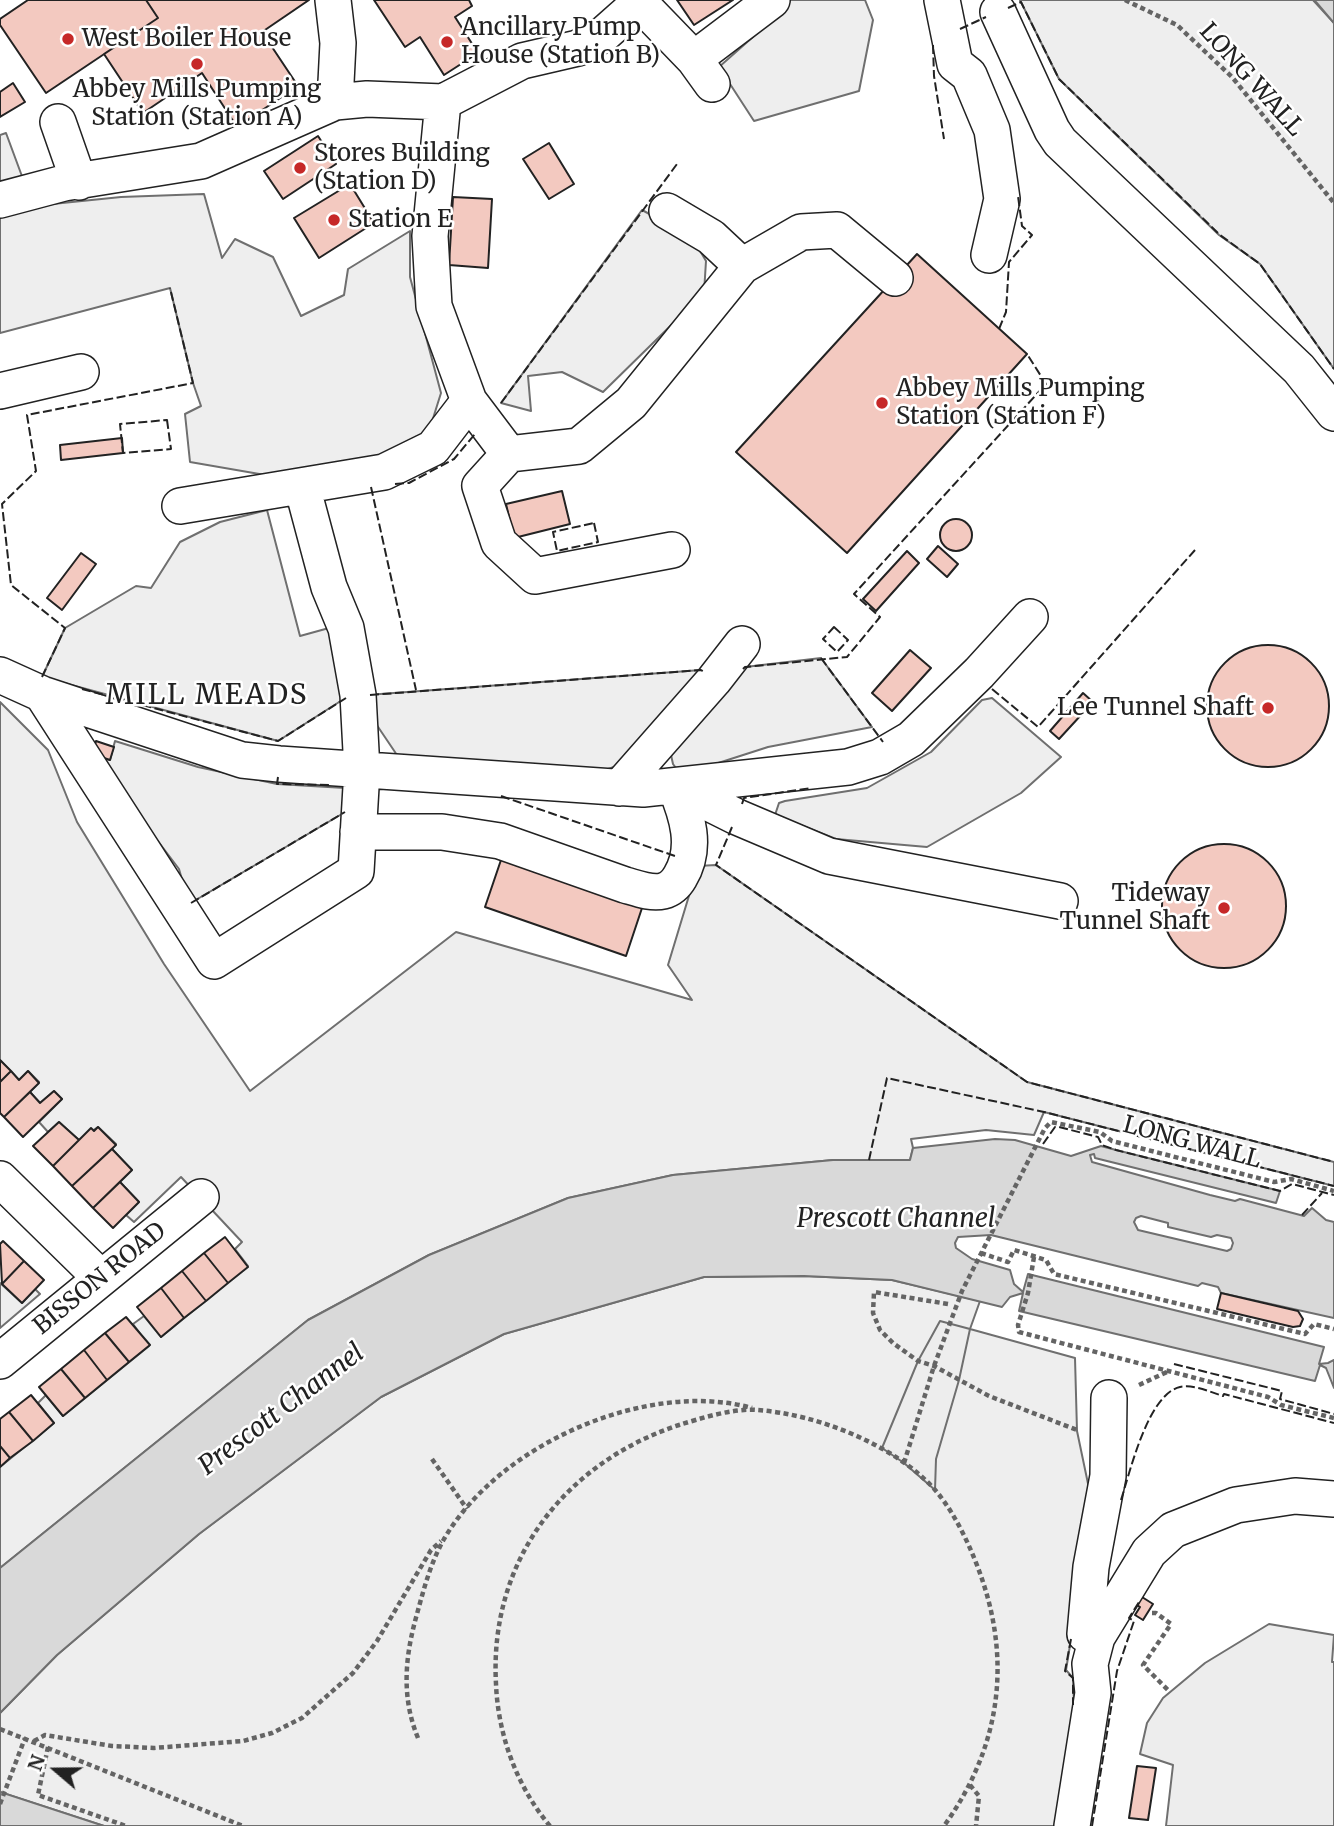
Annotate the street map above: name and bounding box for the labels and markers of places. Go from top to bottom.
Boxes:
place label: Ancillary Pump House (Station B) [461,14,660,70]
place label: West Boiler House [82,25,291,53]
marker: West Boiler House [60,31,76,47]
marker: Ancillary Pump House (Station B) [439,34,455,50]
marker: Abbey Mills Pumping Station (Station A) [189,56,205,72]
place label: Abbey Mills Pumping Station (Station A) [73,76,321,132]
place label: Stores Building (Station D) [314,140,490,196]
marker: Stores Building (Station D) [292,160,308,176]
place label: Station E [348,206,452,234]
marker: Station E [326,212,342,228]
place label: Abbey Mills Pumping Station (Station F) [896,375,1145,431]
marker: Abbey Mills Pumping Station (Station F) [874,395,890,411]
place label: Lee Tunnel Shaft [1057,694,1254,722]
marker: Lee Tunnel Shaft [1260,700,1276,716]
place label: Tideway Tunnel Shaft [1059,880,1210,936]
marker: Tideway Tunnel Shaft [1216,900,1232,916]

